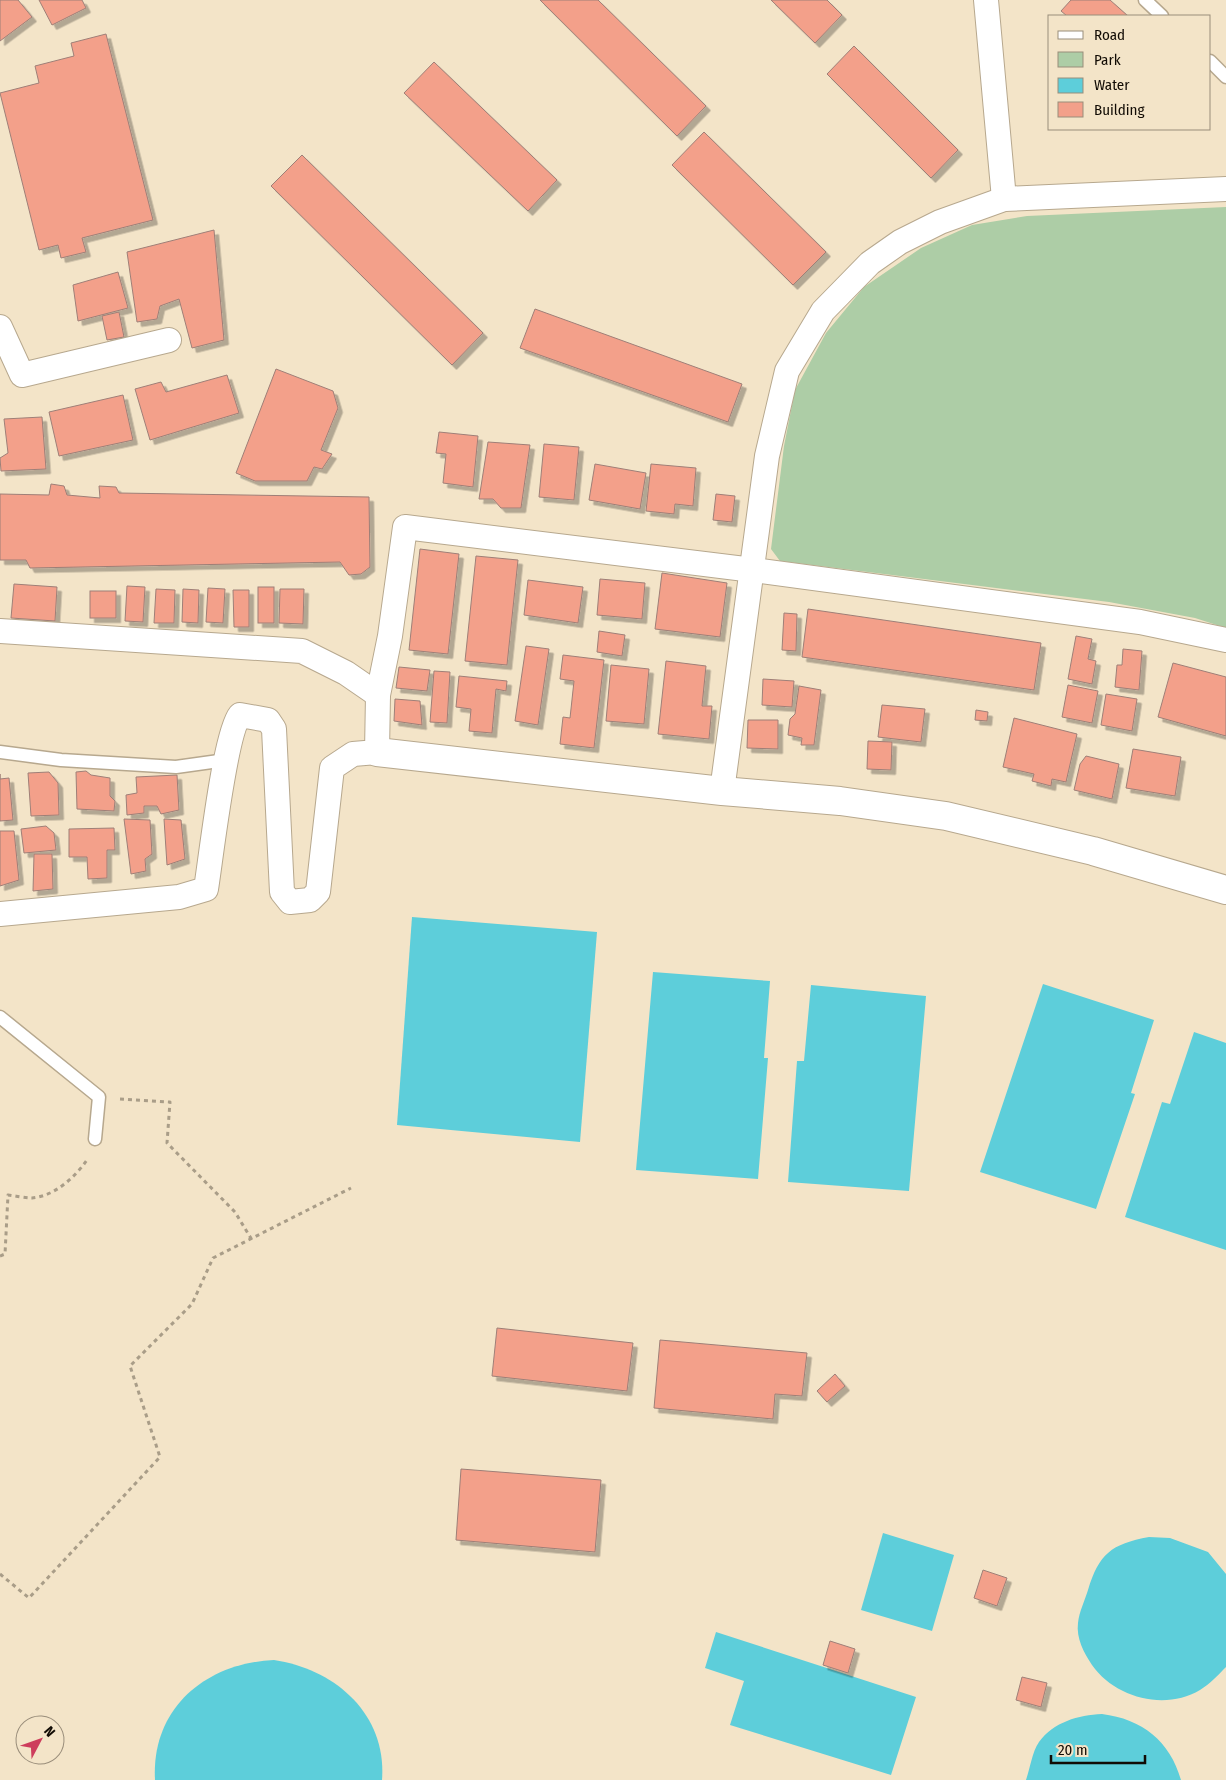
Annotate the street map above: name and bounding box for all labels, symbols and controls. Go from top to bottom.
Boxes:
legend [1048,15,1211,130]
text: Road [1094,26,1125,44]
text: Park [1094,51,1121,69]
text: Water [1094,76,1130,94]
text: Building [1094,101,1145,119]
north arrow [15,1715,65,1765]
text: N [40,1723,59,1741]
scale bar [1051,1732,1145,1764]
text: 20 m [1058,1741,1088,1759]

